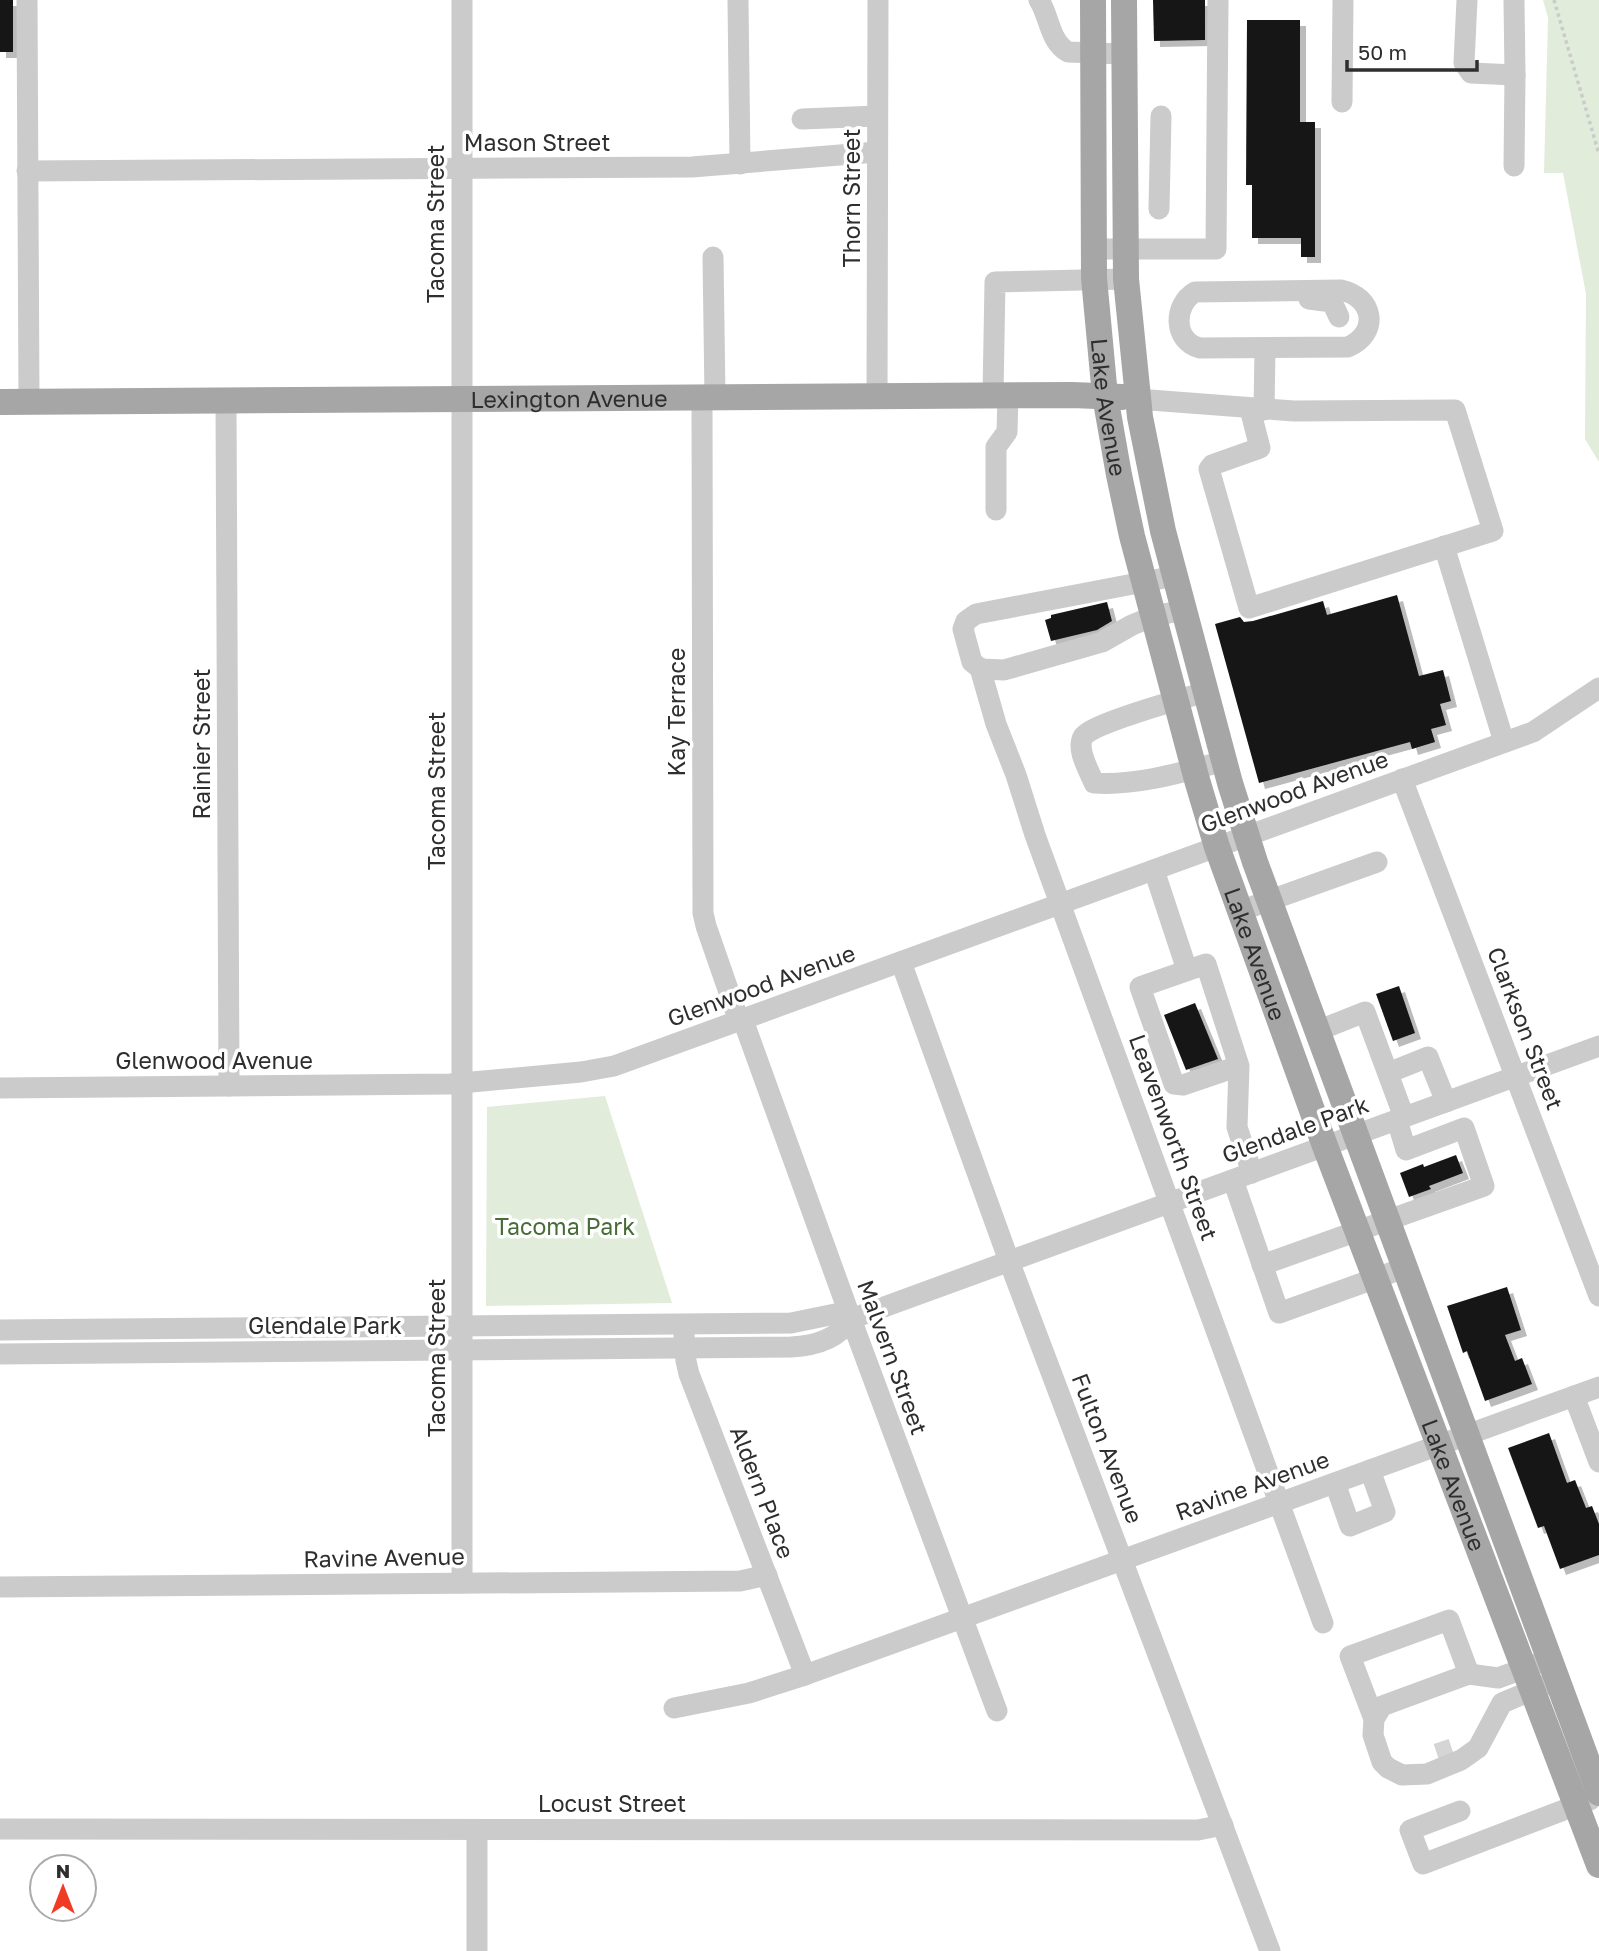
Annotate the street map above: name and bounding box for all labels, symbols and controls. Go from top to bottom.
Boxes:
scale bar [1347,28,1476,72]
text: 50 m [1358,39,1407,65]
street label: Mason Street [464,128,610,156]
street label: Thorn Street [837,128,865,268]
street label: Tacoma Street [421,145,449,303]
street label: Lake Avenue [1086,337,1133,478]
street label: Lexington Avenue [470,384,668,413]
street label: Kay Terrace [662,648,690,776]
street label: Rainier Street [187,668,215,820]
street label: Tacoma Street [422,712,450,870]
street label: Glenwood Avenue [1196,744,1392,838]
street label: Lake Avenue [1219,883,1292,1024]
street label: Glenwood Avenue [663,938,859,1032]
street label: Clarkson Street [1482,943,1570,1113]
street label: Leavenworth Street [1124,1030,1224,1244]
street label: Glenwood Avenue [115,1046,313,1074]
street label: Glendale Park [1218,1090,1372,1168]
park label: Tacoma Park [495,1212,635,1240]
street label: Malvern Street [852,1276,934,1438]
street label: Tacoma Street [422,1279,450,1437]
street label: Glendale Park [248,1311,402,1339]
street label: Fulton Avenue [1067,1369,1149,1527]
street label: Lake Avenue [1416,1415,1492,1555]
street label: Aldern Place [725,1422,801,1562]
street label: Ravine Avenue [1171,1444,1333,1526]
street label: Ravine Avenue [303,1542,465,1572]
street label: Locust Street [538,1789,686,1817]
north arrow [28,1853,98,1923]
text: N [56,1859,70,1882]

